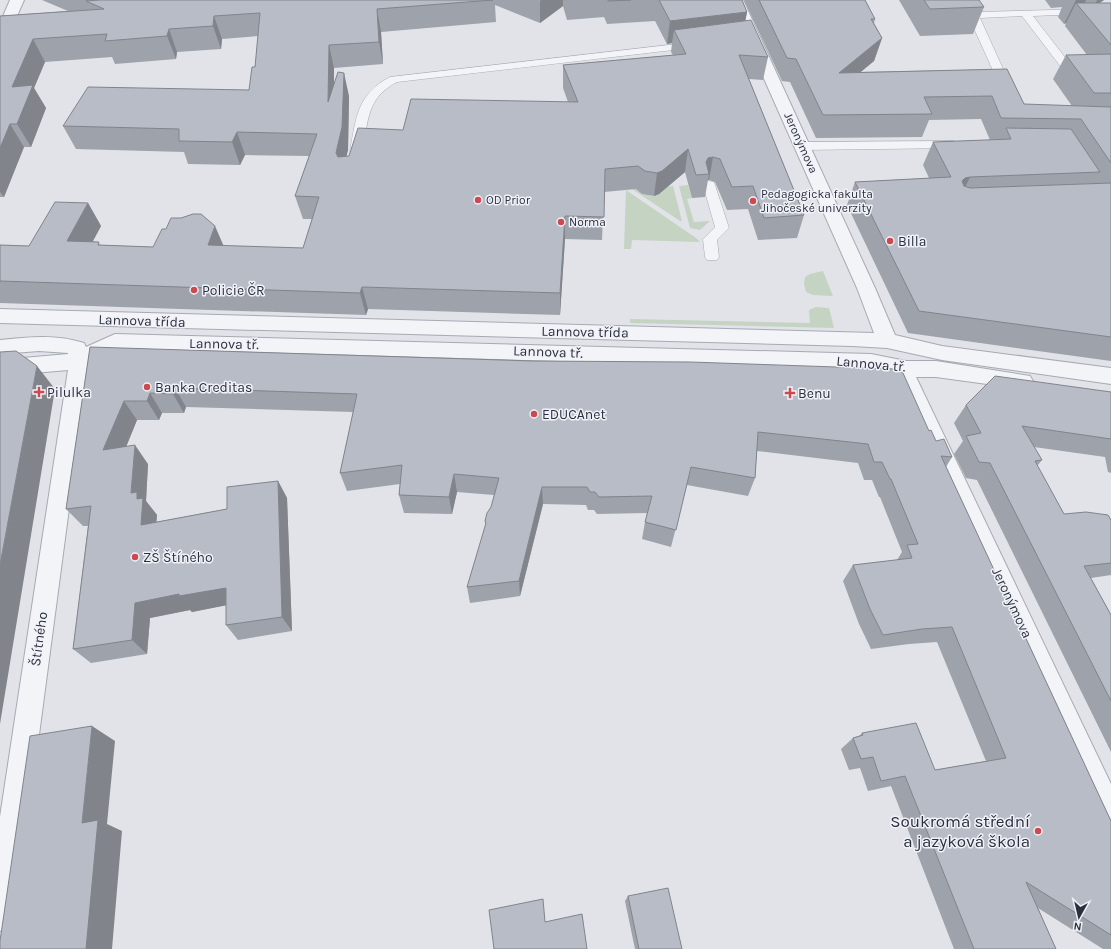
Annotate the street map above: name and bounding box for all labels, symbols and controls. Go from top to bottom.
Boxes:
street label: Jeronýmova [781,110,821,176]
place label: Pedagogicka fakulta Jihočeské univerzity [761,187,873,215]
place label: OD Prior [486,193,531,207]
marker: OD Prior [473,195,483,205]
marker: Pedagogicka fakulta Jihočeské univerzity [748,196,758,206]
place label: Norma [569,215,606,229]
marker: Norma [556,217,566,227]
place label: Billa [898,233,926,250]
marker: Billa [885,236,895,246]
place label: Policie ČR [202,282,265,299]
marker: Policie ČR [189,285,199,295]
street label: Lannova třída [98,311,186,331]
street label: Lannova třída [541,323,629,341]
street label: Lannova tř. [189,335,259,353]
street label: Lannova tř. [513,342,584,362]
street label: Lannova tř. [836,352,907,376]
place label: Banka Creditas [155,379,252,396]
marker: Banka Creditas [142,382,152,392]
place label: Pilulka [47,384,91,401]
place label: Benu [798,385,831,402]
marker: Pilulka [34,387,44,397]
marker: Benu [785,388,795,398]
place label: EDUCAnet [542,406,606,423]
marker: EDUCAnet [529,409,539,419]
place label: ZŠ Štíného [143,549,213,566]
marker: ZŠ Štíného [130,552,140,562]
street label: Jeronýmova [988,565,1036,641]
street label: Štítného [27,611,51,667]
place label: Soukromá střední a jazyková škola [890,811,1031,851]
marker: Soukromá střední a jazyková škola [1033,826,1043,836]
north arrow [1059,897,1099,937]
text: N [1073,919,1082,933]

